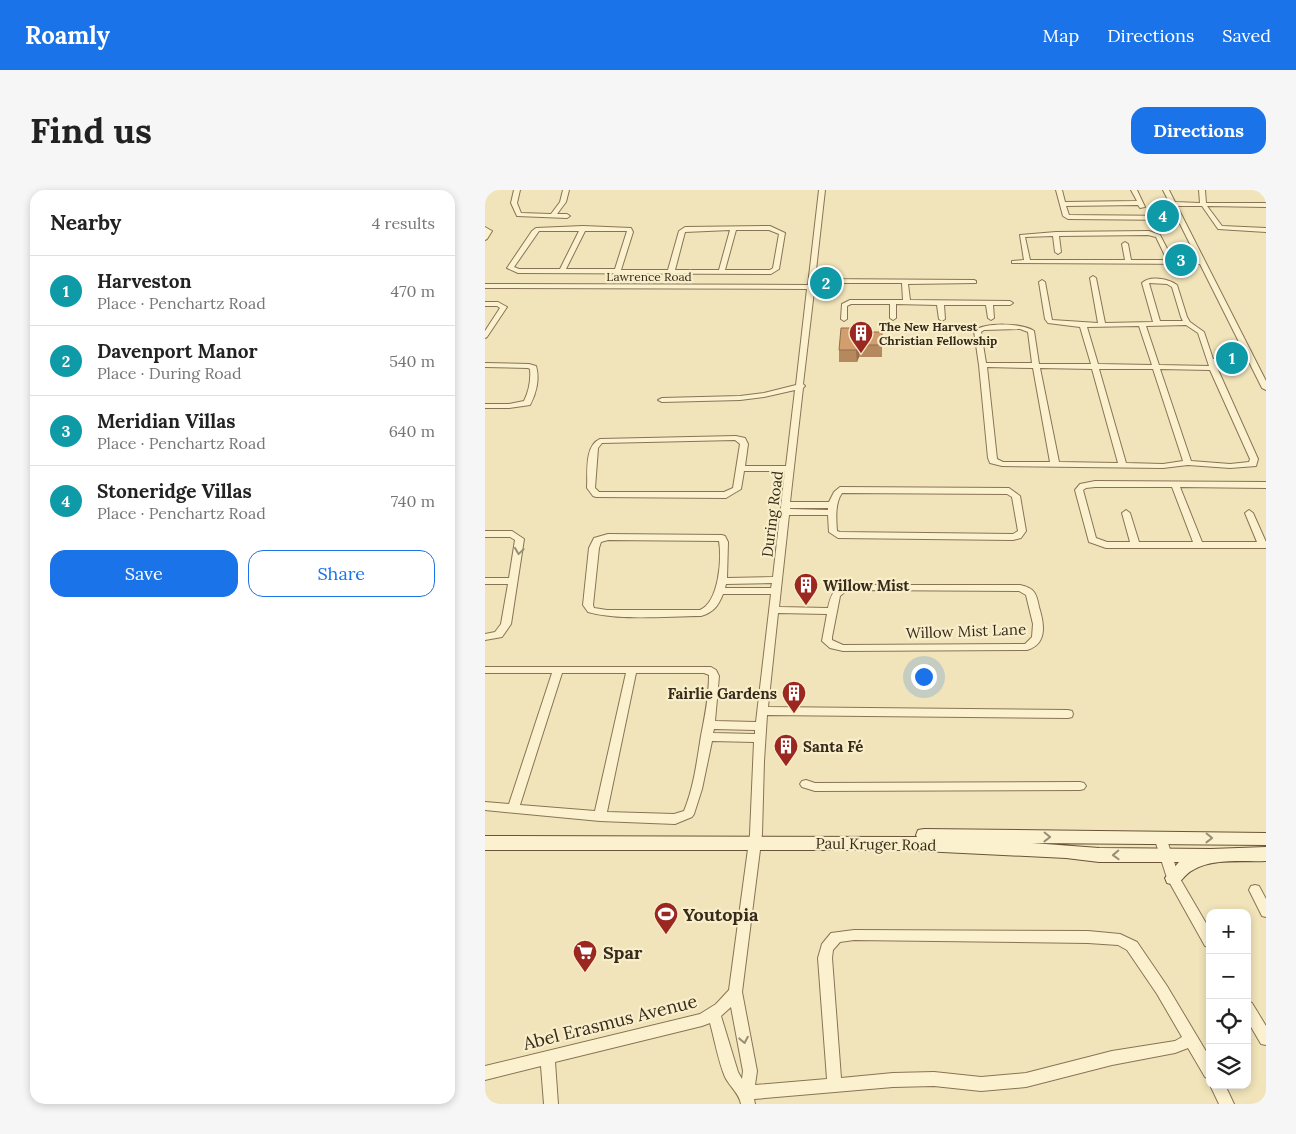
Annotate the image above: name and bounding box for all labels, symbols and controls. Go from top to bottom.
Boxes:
text: Roamly [25,20,110,51]
text: Map [1043,24,1079,47]
text: Directions [1107,24,1194,47]
text: Saved [1222,24,1271,47]
button: Directions [1131,107,1266,154]
text: Find us [30,108,152,153]
pin: 4 [1147,197,1179,235]
text: Nearby [50,209,121,236]
text: 4 results [372,213,435,233]
pin: 3 [1165,241,1197,279]
pin: 2 [810,264,842,302]
text: Harveston [97,269,192,293]
street label: Lawrence Road [606,269,692,284]
text: 1 [63,281,69,301]
text: 470 m [391,281,435,301]
text: Place · Penchartz Road [97,293,266,313]
place label: The New Harvest Christian Fellowship [879,319,997,348]
building icon: The New Harvest Christian Fellowship [848,320,874,354]
text: Davenport Manor [97,339,258,363]
pin: 1 [1216,339,1248,377]
text: 2 [62,351,70,371]
text: 540 m [389,351,435,371]
text: Place · During Road [97,363,242,383]
text: Meridian Villas [97,409,235,433]
text: 3 [62,421,70,441]
text: 640 m [389,421,435,441]
text: Place · Penchartz Road [97,433,266,453]
street label: During Road [757,470,787,558]
text: Stoneridge Villas [97,479,252,503]
text: 4 [62,491,70,511]
text: 740 m [391,491,435,511]
text: Place · Penchartz Road [97,503,266,523]
one-way arrow [514,547,524,555]
button: Save [50,550,238,597]
button: Share [248,550,435,597]
building icon: Willow Mist [793,572,819,606]
place label: Willow Mist [823,576,910,595]
street label: Willow Mist Lane [906,619,1026,643]
your location [911,664,937,690]
building icon: Fairlie Gardens [781,680,807,714]
place label: Fairlie Gardens [668,684,777,703]
building icon: Santa Fé [773,733,799,767]
place label: Santa Fé [803,737,863,756]
one-way arrow [1044,832,1051,842]
one-way arrow [1205,832,1213,843]
street label: Paul Kruger Road [815,833,937,855]
one-way arrow [1112,849,1120,860]
sports icon: Youtopia [653,901,679,935]
place label: Youtopia [683,903,759,926]
map controls [1206,909,1251,1089]
button: + [1206,909,1251,954]
supermarket icon: Spar [572,939,598,973]
place label: Spar [603,941,643,964]
button: − [1206,954,1251,999]
street label: Abel Erasmus Avenue [520,989,700,1055]
button: locate [1206,999,1251,1044]
one-way arrow [739,1035,749,1044]
button: layers [1206,1044,1251,1089]

